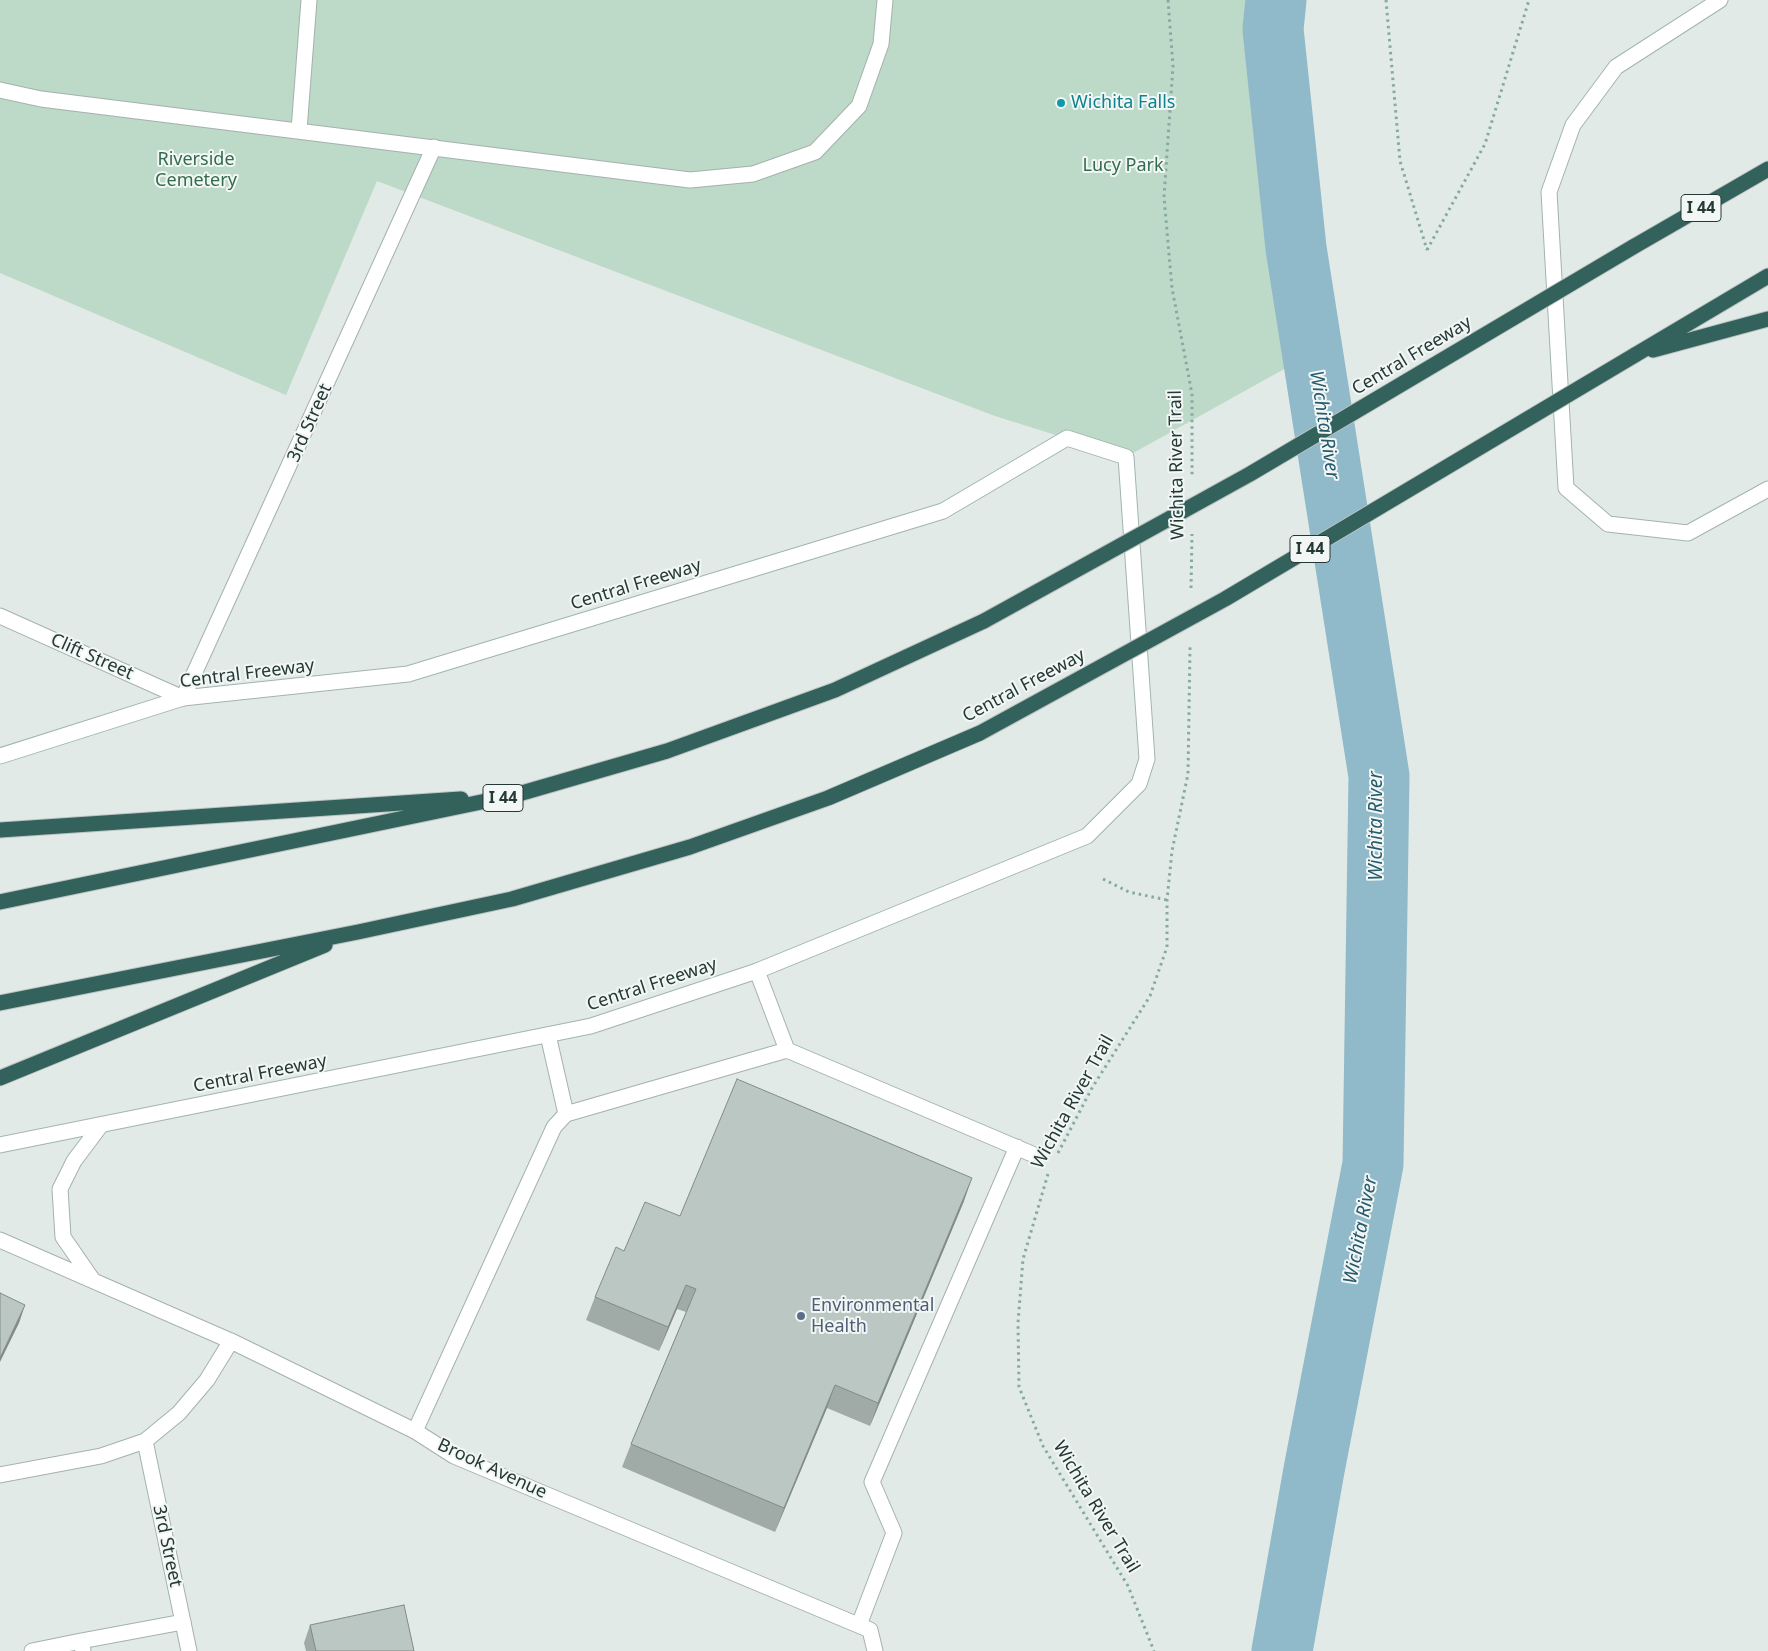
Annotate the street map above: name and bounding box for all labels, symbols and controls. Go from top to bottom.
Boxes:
place label: Wichita Falls [1071,92,1175,114]
marker: Wichita Falls [1055,97,1067,109]
park label: Riverside Cemetery [155,149,237,192]
park label: Lucy Park [1082,155,1164,177]
road number: I 44 [1681,194,1721,222]
street label: Central Freeway [1348,312,1476,400]
water label: Wichita River [1304,369,1344,481]
street label: 3rd Street [283,381,337,465]
street label: Wichita River Trail [1165,390,1189,540]
road number: I 44 [1290,536,1330,562]
street label: Central Freeway [568,555,704,615]
street label: Clift Street [47,629,137,685]
street label: Central Freeway [959,645,1089,727]
street label: Central Freeway [178,655,316,693]
water label: Wichita River [1366,771,1388,881]
road number: I 44 [483,784,523,811]
street label: Central Freeway [584,954,720,1016]
street label: Wichita River Trail [1027,1031,1119,1173]
street label: Central Freeway [191,1050,329,1098]
water label: Wichita River [1339,1174,1383,1286]
place label: Environmental Health [811,1295,934,1338]
marker: Environmental Health [795,1310,807,1322]
street label: Brook Avenue [434,1434,550,1504]
street label: Wichita River Trail [1048,1437,1144,1577]
street label: 3rd Street [148,1503,186,1589]

